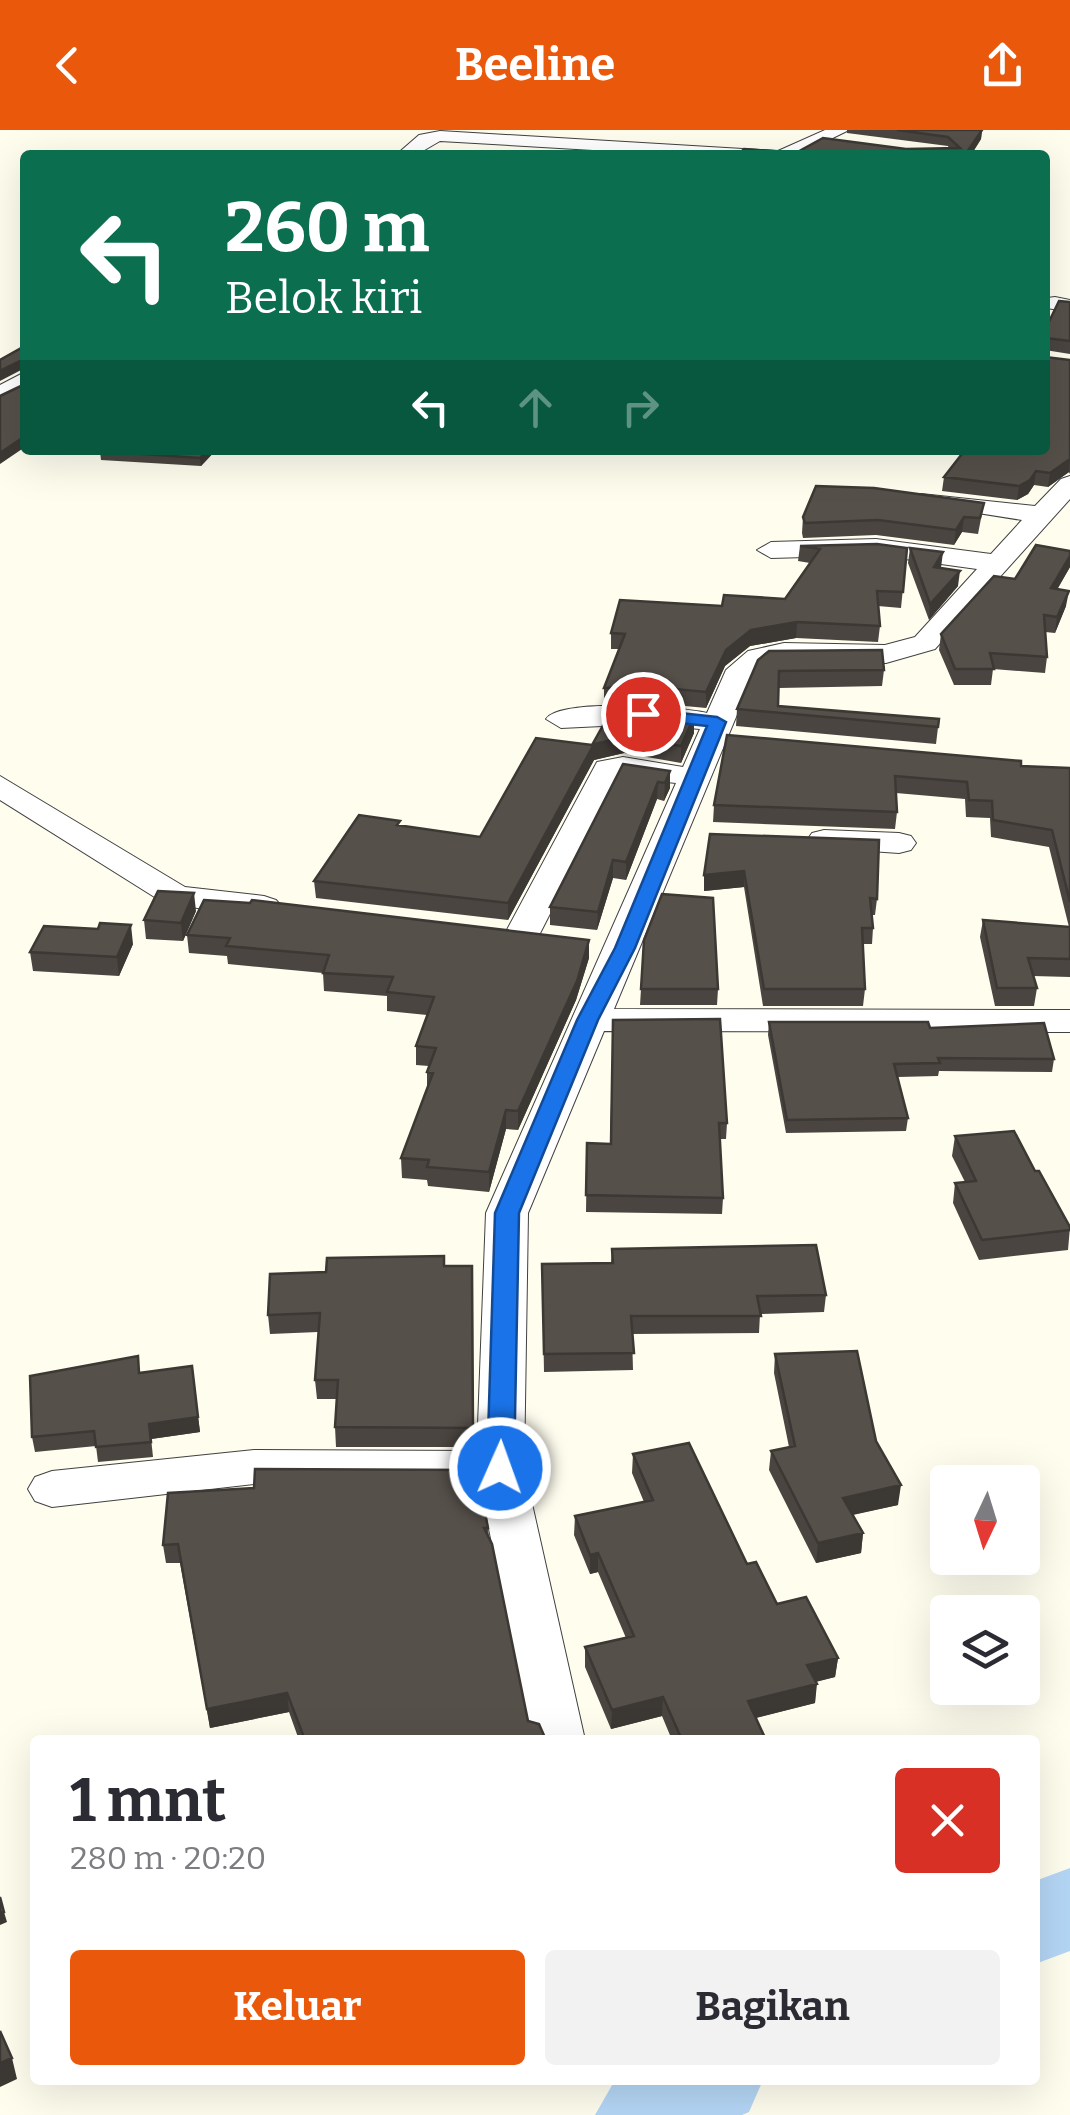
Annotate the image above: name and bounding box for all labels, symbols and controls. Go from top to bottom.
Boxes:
icon: back [40,38,95,93]
text: Beeline [455,38,615,92]
icon: share [975,38,1030,93]
text: 260 m [225,186,430,270]
icon: left [60,190,190,320]
text: Belok kiri [225,271,422,325]
icon: left [403,380,458,435]
icon: ahead [508,380,563,435]
icon: right [613,380,668,435]
pin [601,672,686,757]
icon: arrive [616,687,671,742]
position arrow [448,1416,552,1520]
north arrow [930,1465,1040,1575]
map controls [930,1465,1040,1705]
button: layers [930,1595,1040,1705]
text: 1 mnt [70,1765,226,1837]
button: close [895,1768,1000,1873]
text: 280 m · 20:20 [70,1839,266,1877]
button: Keluar [70,1950,525,2065]
button: Bagikan [545,1950,1000,2065]

